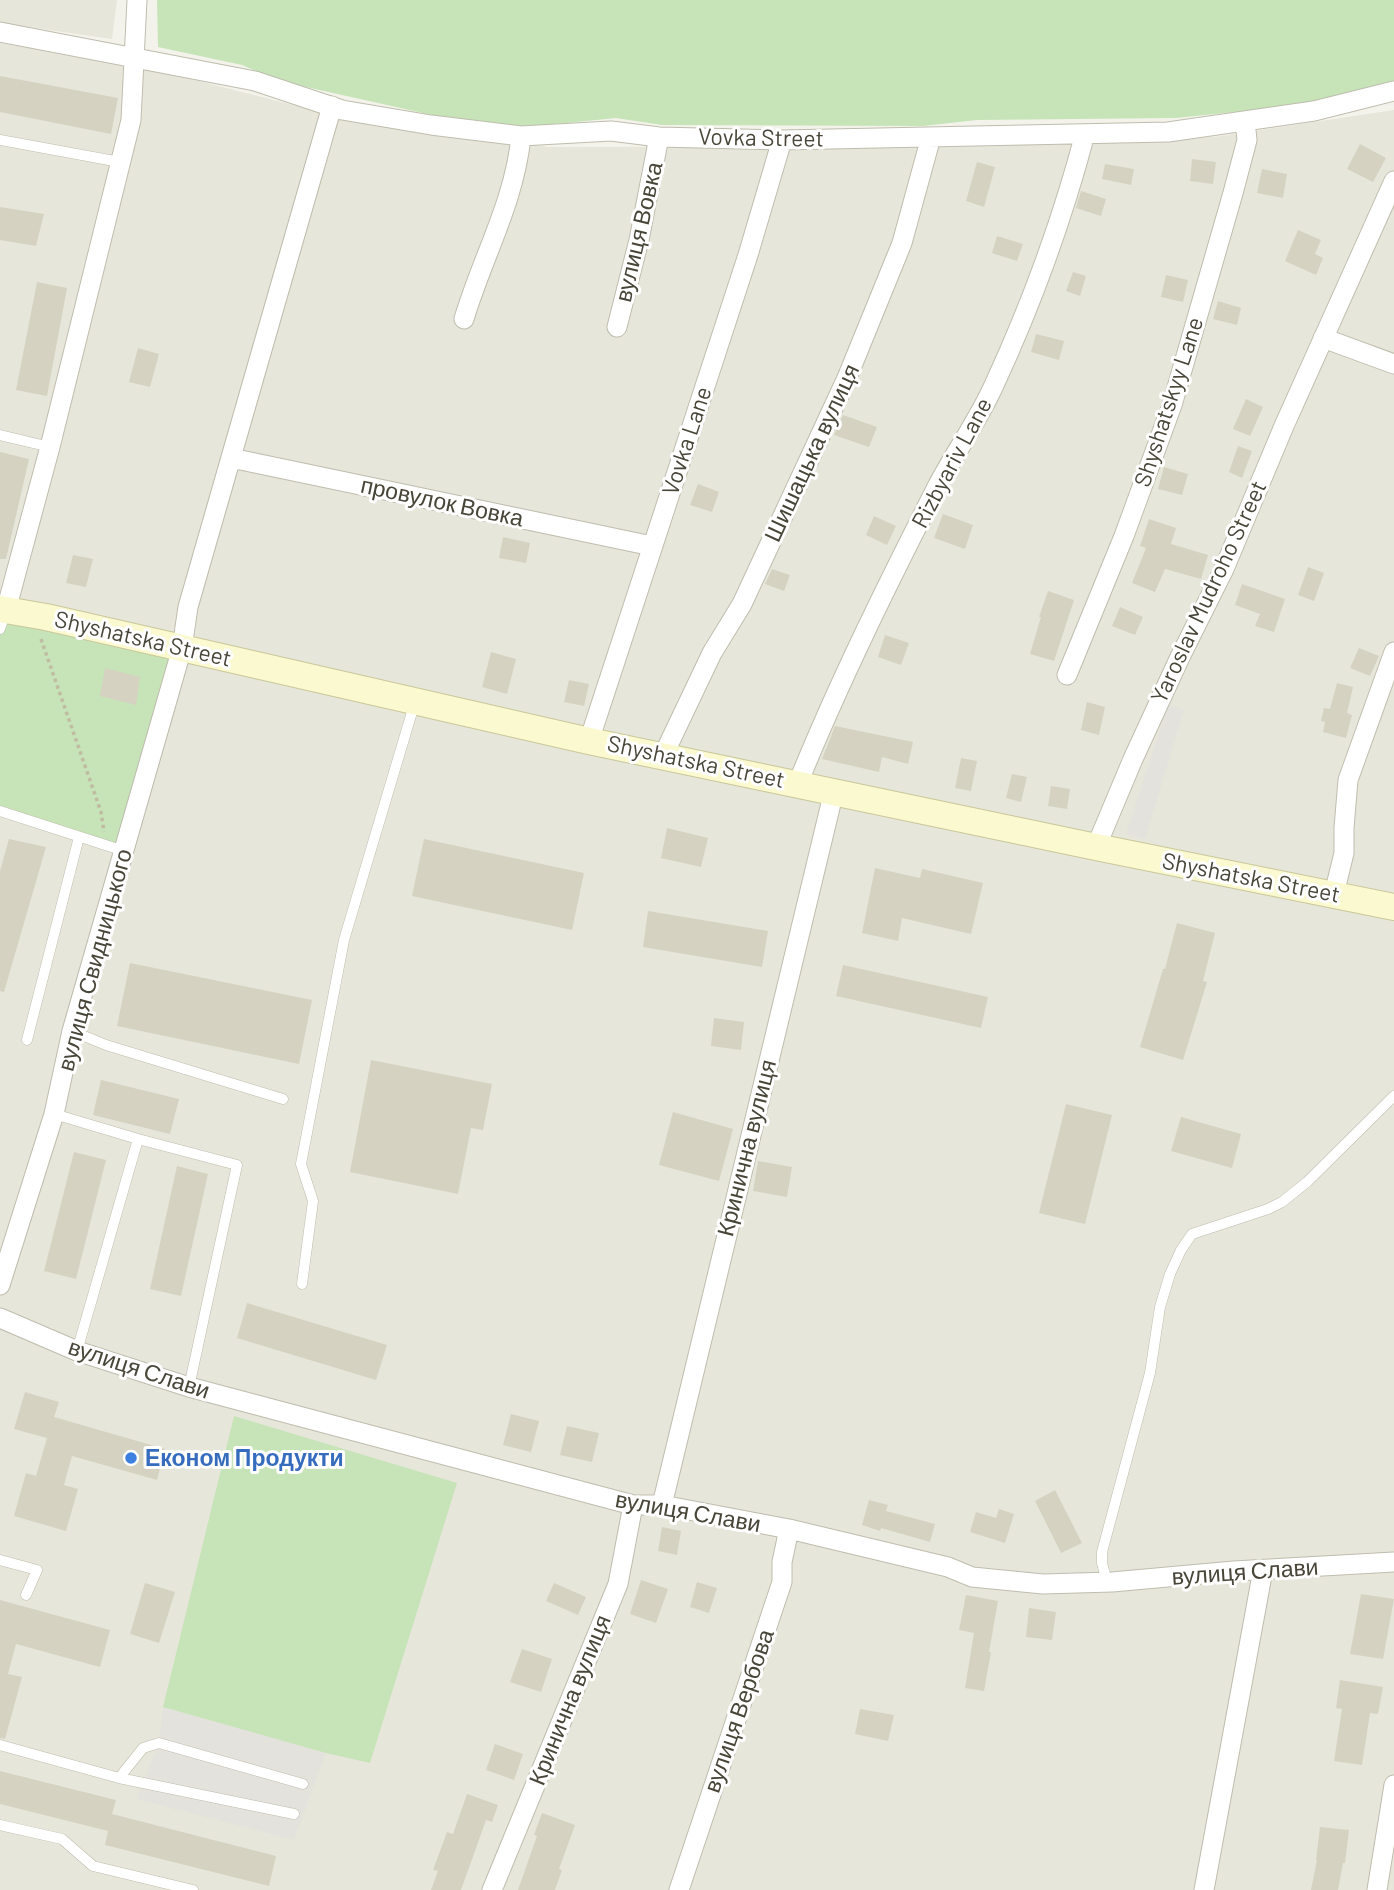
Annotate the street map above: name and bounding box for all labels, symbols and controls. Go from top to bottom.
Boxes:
street label: Vovka Street [698,123,824,153]
street label: вулиця Вовка [609,159,669,305]
street label: Shyshatskyy Lane [1129,314,1209,490]
street label: Шишацька вулиця [759,360,865,546]
street label: Vovka Lane [657,383,717,499]
street label: Rizbyariv Lane [906,393,998,533]
street label: провулок Вовка [358,471,526,533]
street label: Yaroslav Mudroho Street [1145,476,1273,708]
street label: Shyshatska Street [52,605,234,673]
street label: Shyshatska Street [605,730,787,794]
street label: вулиця Свидницького [52,846,138,1074]
street label: Shyshatska Street [1160,847,1342,909]
street label: Кринична вулиця [712,1057,782,1239]
street label: вулиця Слави [65,1333,213,1405]
place label: Економ Продукти [145,1444,344,1472]
marker: Економ Продукти [123,1450,139,1466]
street label: вулиця Слави [613,1486,763,1538]
street label: вулиця Слави [1171,1553,1319,1591]
street label: Кринична вулиця [523,1611,617,1789]
street label: вулиця Вербова [698,1626,780,1796]

